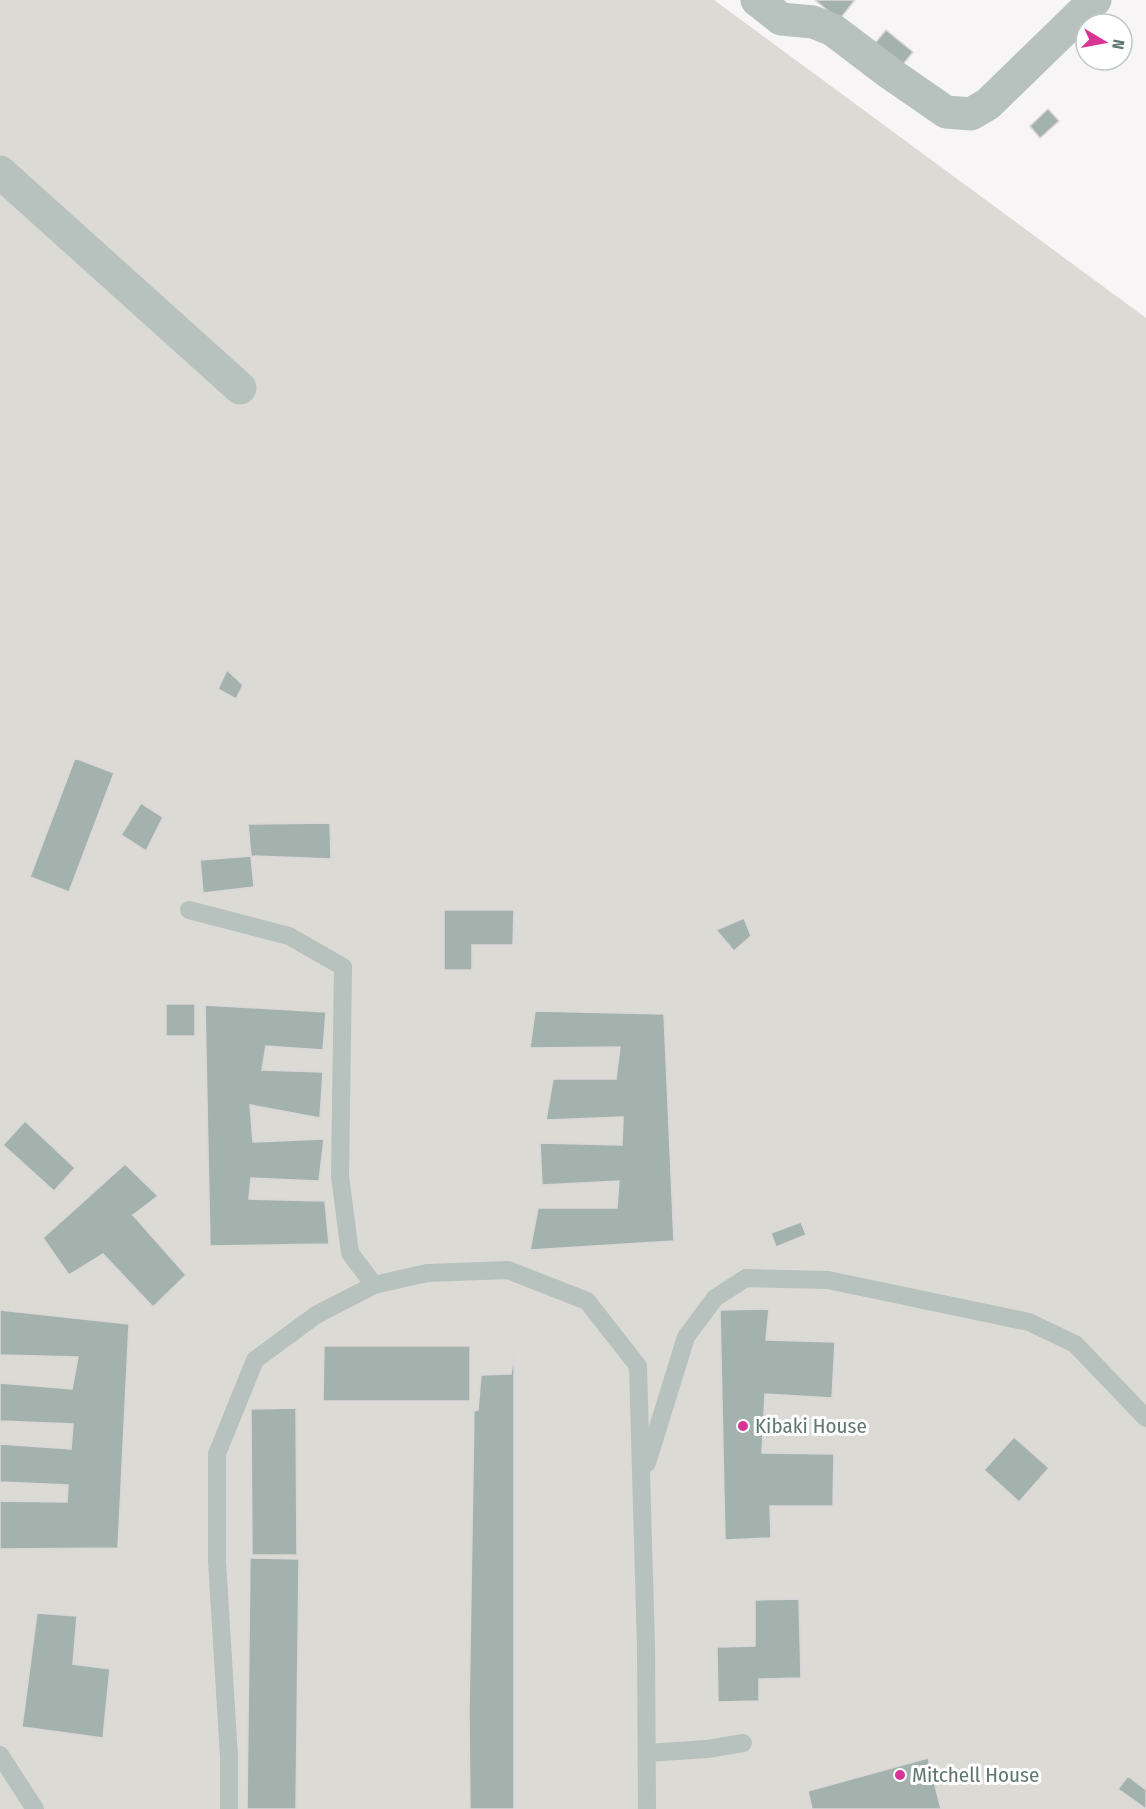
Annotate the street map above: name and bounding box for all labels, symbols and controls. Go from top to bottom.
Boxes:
north arrow [1074,12,1134,72]
text: N [1108,38,1128,51]
place label: Kibaki House [755,1413,867,1439]
marker: Kibaki House [736,1419,750,1433]
place label: Mitchell House [912,1762,1039,1788]
marker: Mitchell House [893,1768,907,1782]

